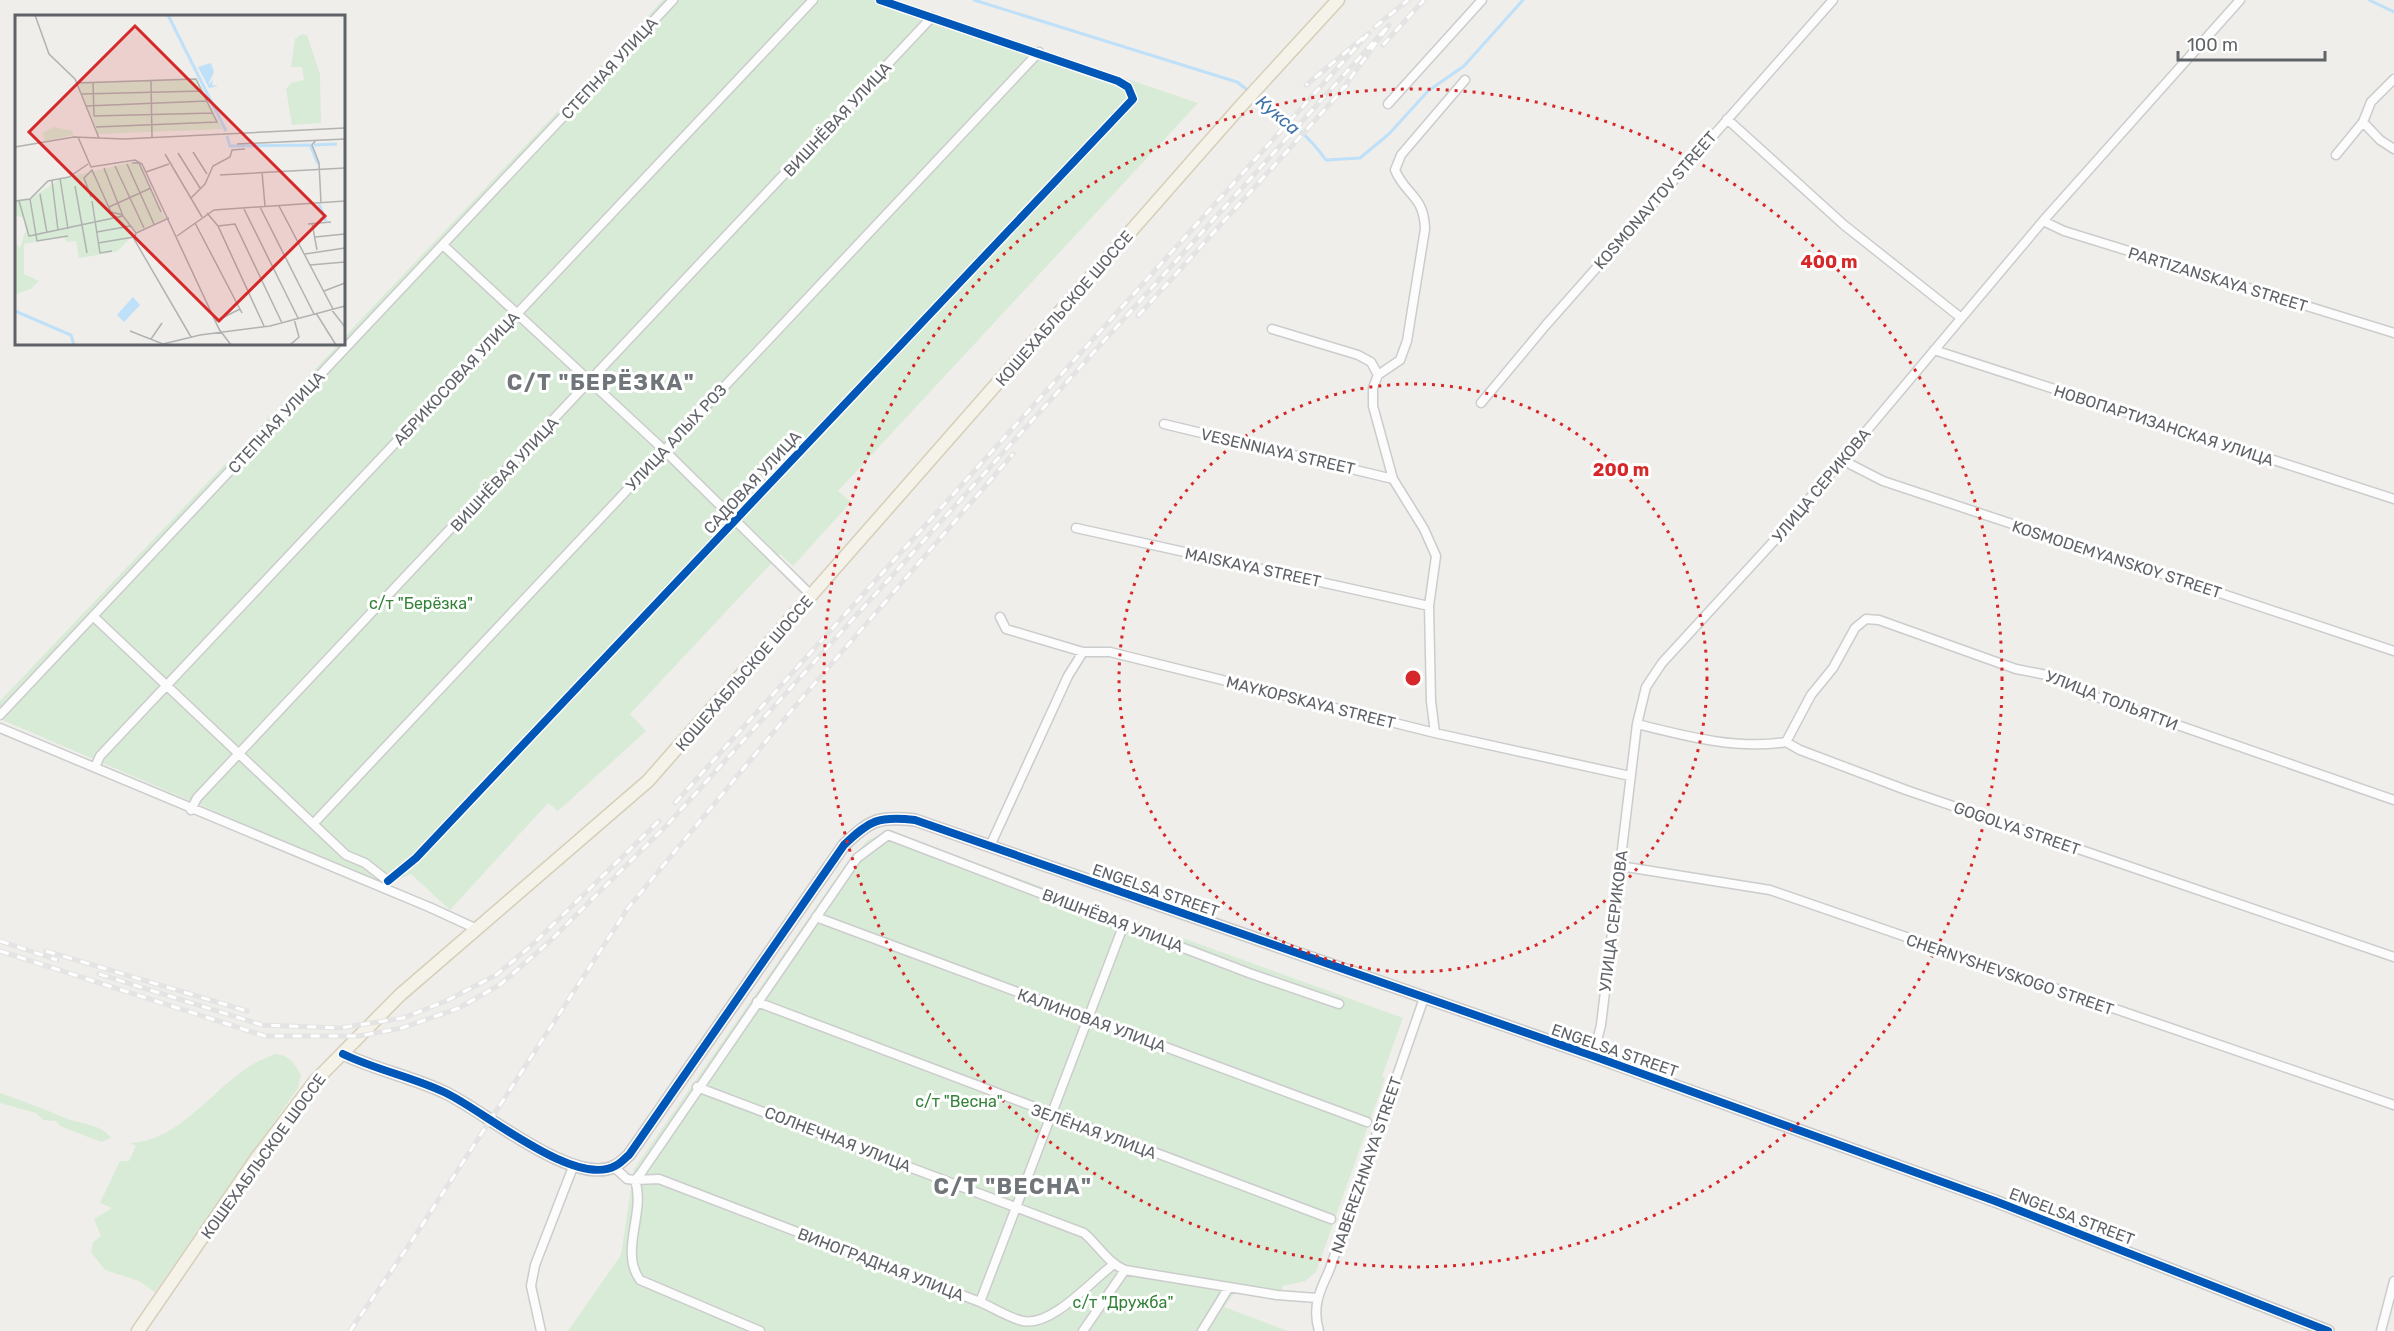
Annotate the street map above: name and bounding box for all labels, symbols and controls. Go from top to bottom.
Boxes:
street label: СТЕПНАЯ УЛИЦА [557,13,662,123]
inset map [15,15,345,345]
scale bar [2178,24,2325,62]
text: 100 m [2187,34,2238,56]
street label: ВИШНЁВАЯ УЛИЦА [779,58,895,180]
water label: Кукса [1252,90,1305,140]
street label: KOSMONAVTOV STREET [1590,127,1720,273]
street label: КОШЕХАБЛЬСКОЕ ШОССЕ [992,227,1137,390]
street label: PARTIZANSKAYA STREET [2126,243,2310,316]
text: 400 m [1800,251,1858,273]
street label: АБРИКОСОВАЯ УЛИЦА [390,307,523,449]
street label: СТЕПНАЯ УЛИЦА [224,367,329,477]
district label: С/Т "БЕРЁЗКА" [507,369,695,396]
street label: УЛИЦА АЛЫХ РОЗ [622,380,731,495]
street label: НОВОПАРТИЗАНСКАЯ УЛИЦА [2052,381,2276,470]
street label: ВИШНЁВАЯ УЛИЦА [446,413,562,535]
street label: VESENNIAYA STREET [1199,424,1357,478]
street label: УЛИЦА СЕРИКОВА [1768,424,1875,546]
street label: САДОВАЯ УЛИЦА [700,427,805,538]
text: 200 m [1593,459,1649,481]
street label: KOSMODEMYANSKOY STREET [2010,517,2224,602]
street label: MAISKAYA STREET [1183,544,1323,591]
street label: КОШЕХАБЛЬСКОЕ ШОССЕ [672,592,817,755]
park label: с/т "Берёзка" [369,594,473,613]
street label: УЛИЦА ТОЛЬЯТТИ [2043,666,2181,734]
centre of rings [1403,668,1423,688]
street label: MAYKOPSKAYA STREET [1224,672,1397,733]
street label: GOGOLYA STREET [1951,798,2083,859]
street label: УЛИЦА СЕРИКОВА [1595,849,1632,993]
street label: ENGELSA STREET [1090,860,1222,921]
street label: ВИШНЁВАЯ УЛИЦА [1040,885,1186,956]
street label: CHERNYSHEVSKOGO STREET [1904,930,2116,1019]
street label: КАЛИНОВАЯ УЛИЦА [1015,985,1169,1056]
street label: ENGELSA STREET [1549,1020,1681,1081]
street label: КОШЕХАБЛЬСКОЕ ШОССЕ [197,1070,330,1243]
street label: NABEREZHNAYA STREET [1327,1074,1406,1256]
park label: с/т "Весна" [915,1092,1003,1111]
street label: ЗЕЛЁНАЯ УЛИЦА [1029,1100,1159,1163]
street label: СОЛНЕЧНАЯ УЛИЦА [762,1103,914,1176]
district label: С/Т "ВЕСНА" [933,1173,1093,1200]
street label: ENGELSA STREET [2006,1184,2137,1249]
street label: ВИНОГРАДНАЯ УЛИЦА [795,1224,967,1305]
park label: с/т "Дружба" [1073,1293,1173,1312]

